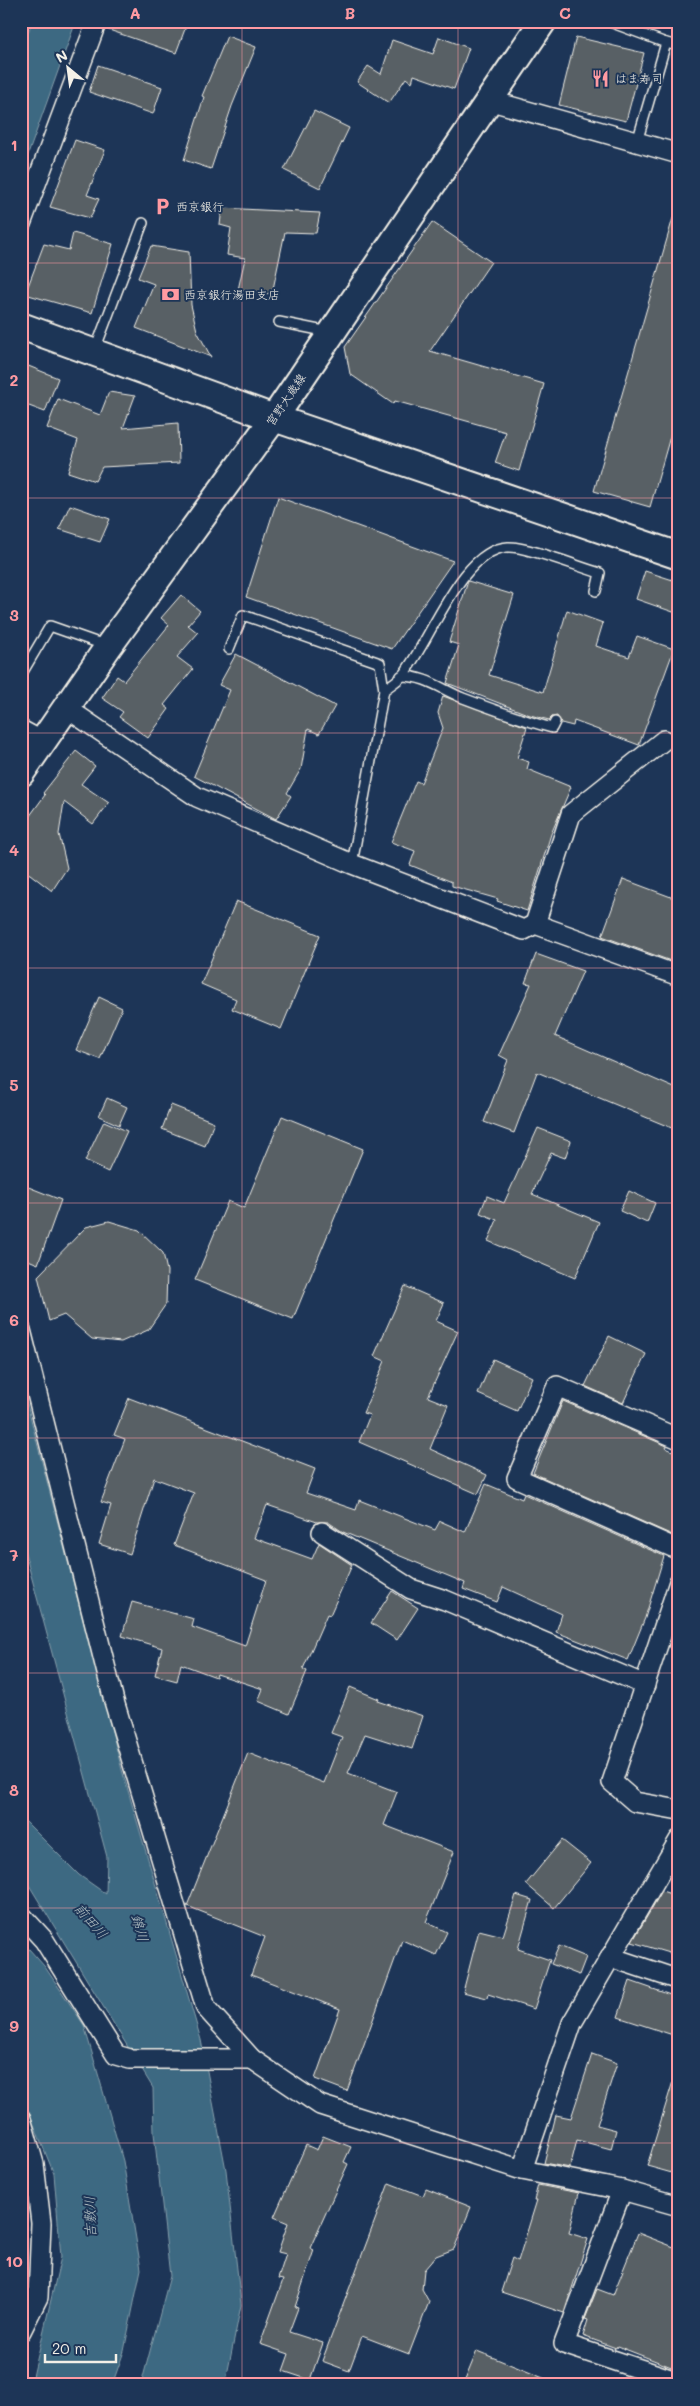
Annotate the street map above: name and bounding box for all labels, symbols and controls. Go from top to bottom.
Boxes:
text: A [129,2,141,23]
text: B [345,2,355,23]
text: C [559,2,571,23]
north arrow [42,42,92,92]
text: N [52,45,71,67]
restaurant icon: はま寿司 [591,69,611,89]
place label: はま寿司 [615,70,663,86]
text: 1 [10,134,18,155]
parking icon: 西京銀行 [152,197,172,217]
place label: 西京銀行 [176,198,224,214]
bank icon: 西京銀行湯田支店 [160,285,180,305]
place label: 西京銀行湯田支店 [184,286,280,302]
text: 2 [10,369,19,390]
street label: 宮野大歳線 [262,370,309,429]
text: 3 [9,604,19,625]
text: 4 [9,839,19,860]
text: 5 [9,1074,19,1095]
text: 6 [9,1309,19,1330]
text: 7 [10,1544,19,1565]
text: 8 [9,1779,19,1800]
water label: 前田川 [70,1899,112,1943]
water label: 錦川 [128,1912,153,1944]
text: 9 [9,2015,19,2036]
water label: 吉敷川 [79,2196,100,2238]
text: 10 [5,2250,23,2271]
scale bar [45,2331,116,2363]
text: 20 m [52,2338,86,2358]

